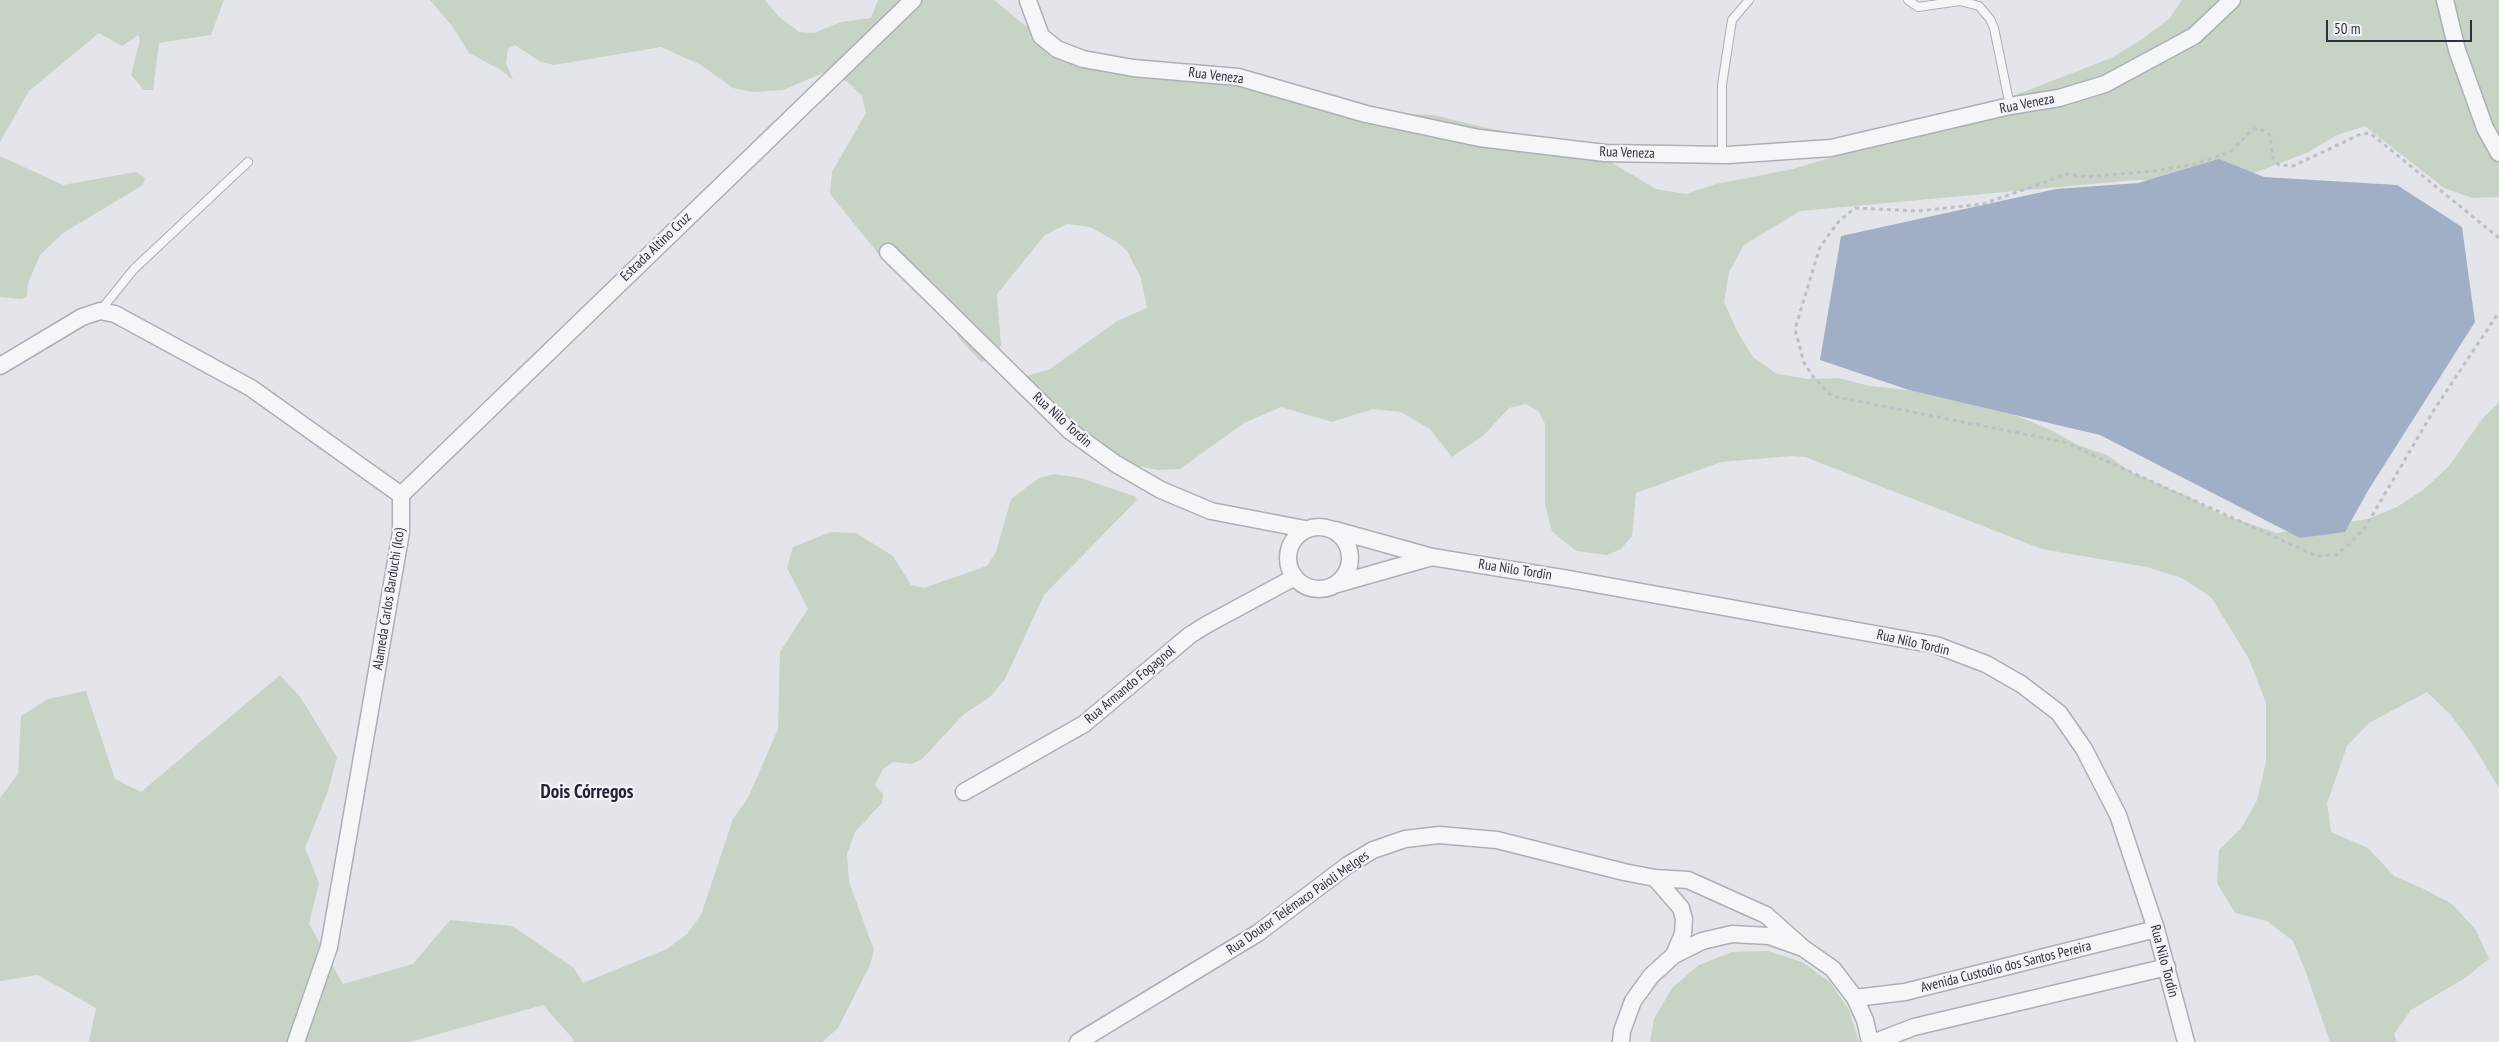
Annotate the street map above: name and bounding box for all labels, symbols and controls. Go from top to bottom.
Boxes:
scale bar [2329,10,2475,42]
text: 50 m [2334,19,2360,38]
street label: Rua Veneza [1187,64,1245,88]
street label: Rua Veneza [1998,90,2056,118]
street label: Rua Veneza [1599,144,1655,162]
street label: Estrada Altino Cruz [617,209,695,285]
street label: Rua Nilo Tordin [1029,389,1095,451]
street label: Alameda Carlos Barduchi (Ico) [369,527,409,671]
street label: Rua Nilo Tordin [1477,556,1553,584]
street label: Rua Nilo Tordin [1875,626,1951,660]
street label: Rua Armando Fogagnol [1081,642,1179,728]
district label: Dois Córregos [541,782,633,804]
street label: Rua Doutor Telémaco Paioli Melges [1224,847,1372,959]
street label: Rua Nilo Tordin [2146,923,2182,999]
street label: Avenida Custodio dos Santos Pereira [1919,938,2093,996]

